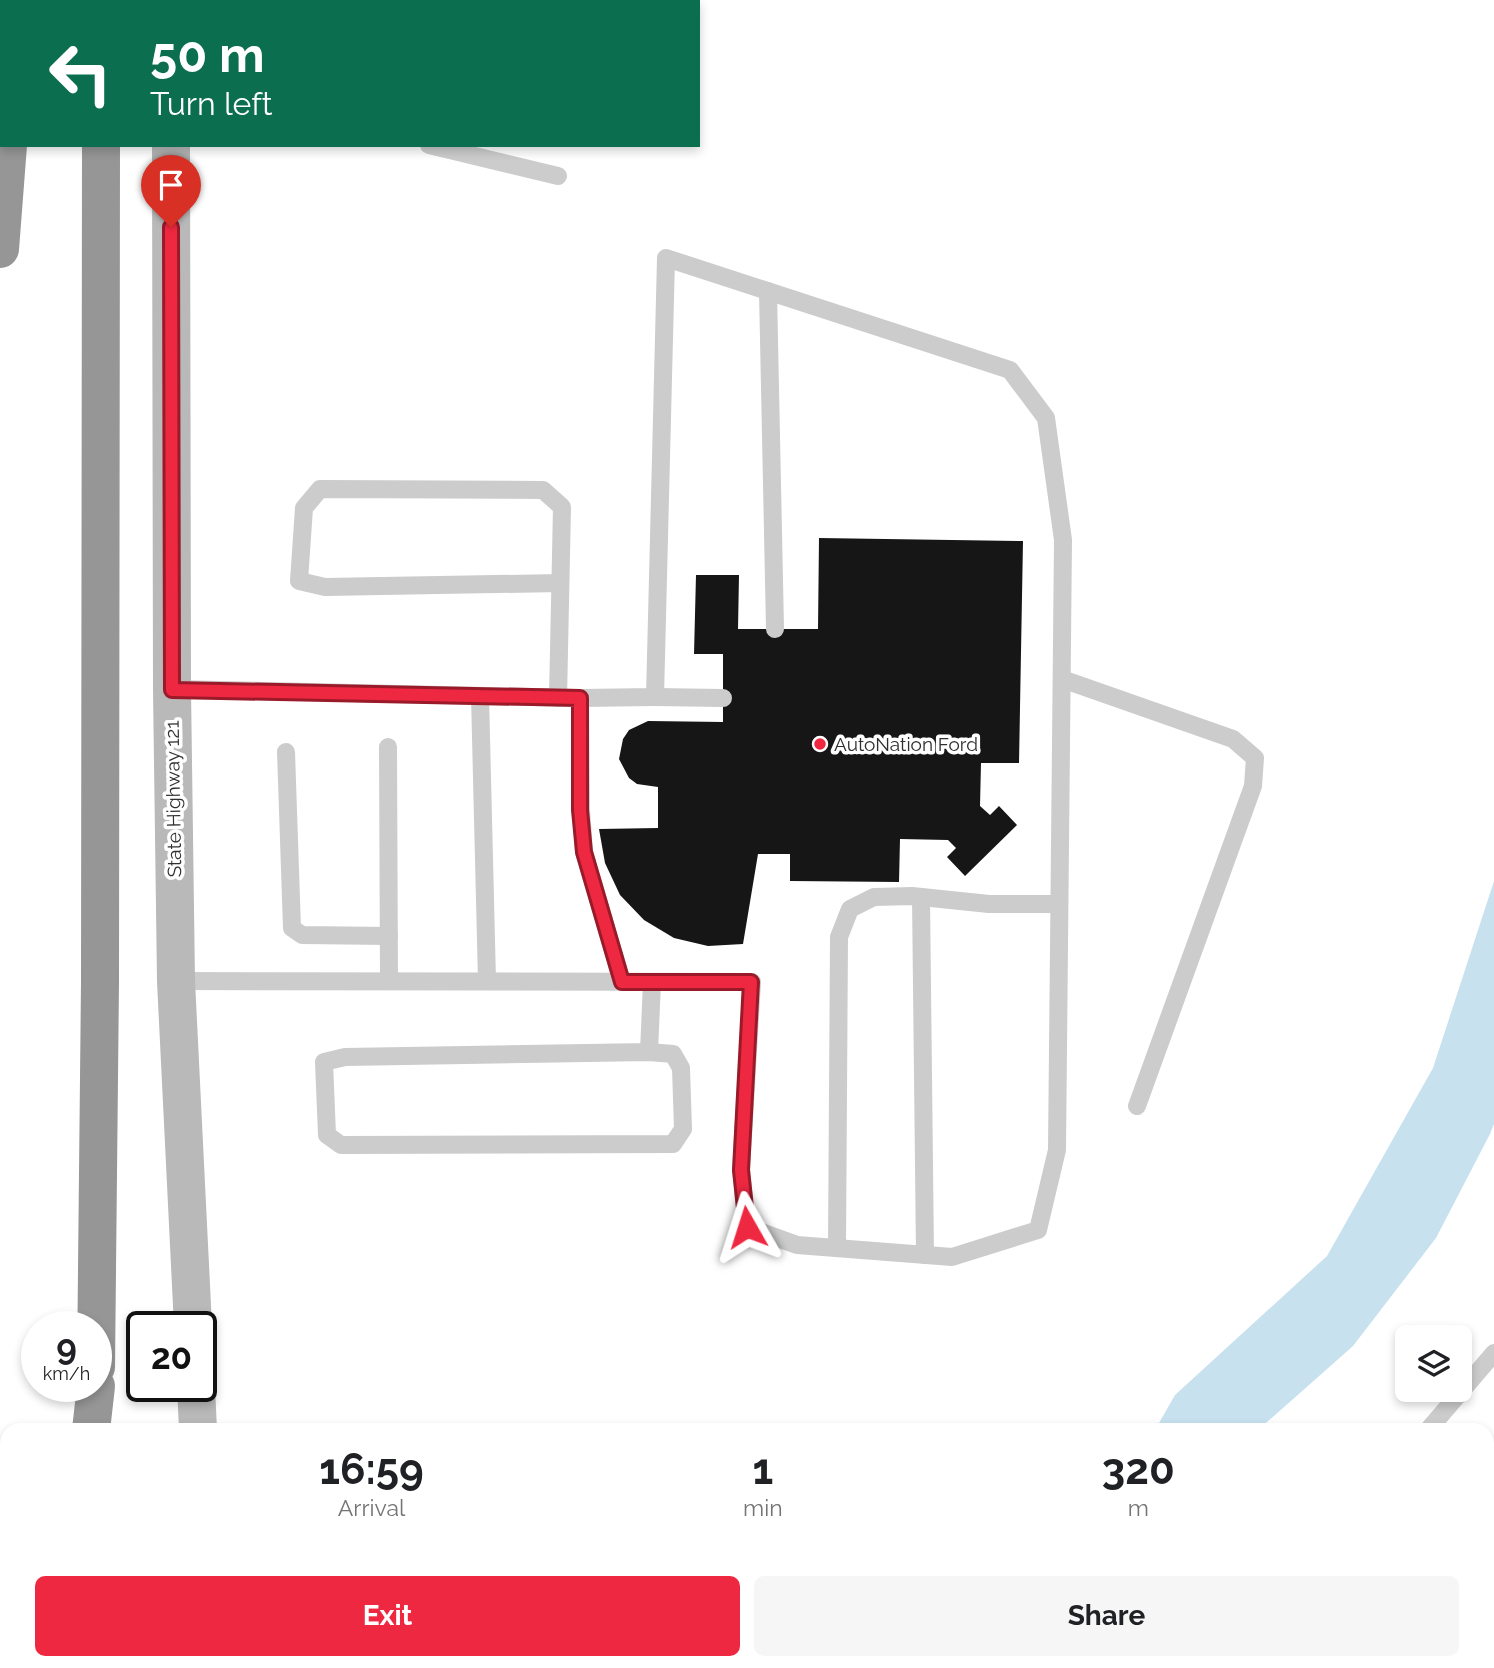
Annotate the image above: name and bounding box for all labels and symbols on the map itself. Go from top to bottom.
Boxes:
pin [141,155,201,227]
street label: State Highway 121 [161,720,185,878]
place label: AutoNation Ford [834,733,978,755]
marker: AutoNation Ford [812,736,828,752]
position arrow [710,1190,784,1264]
speed limit sign: 20 [126,1311,217,1402]

